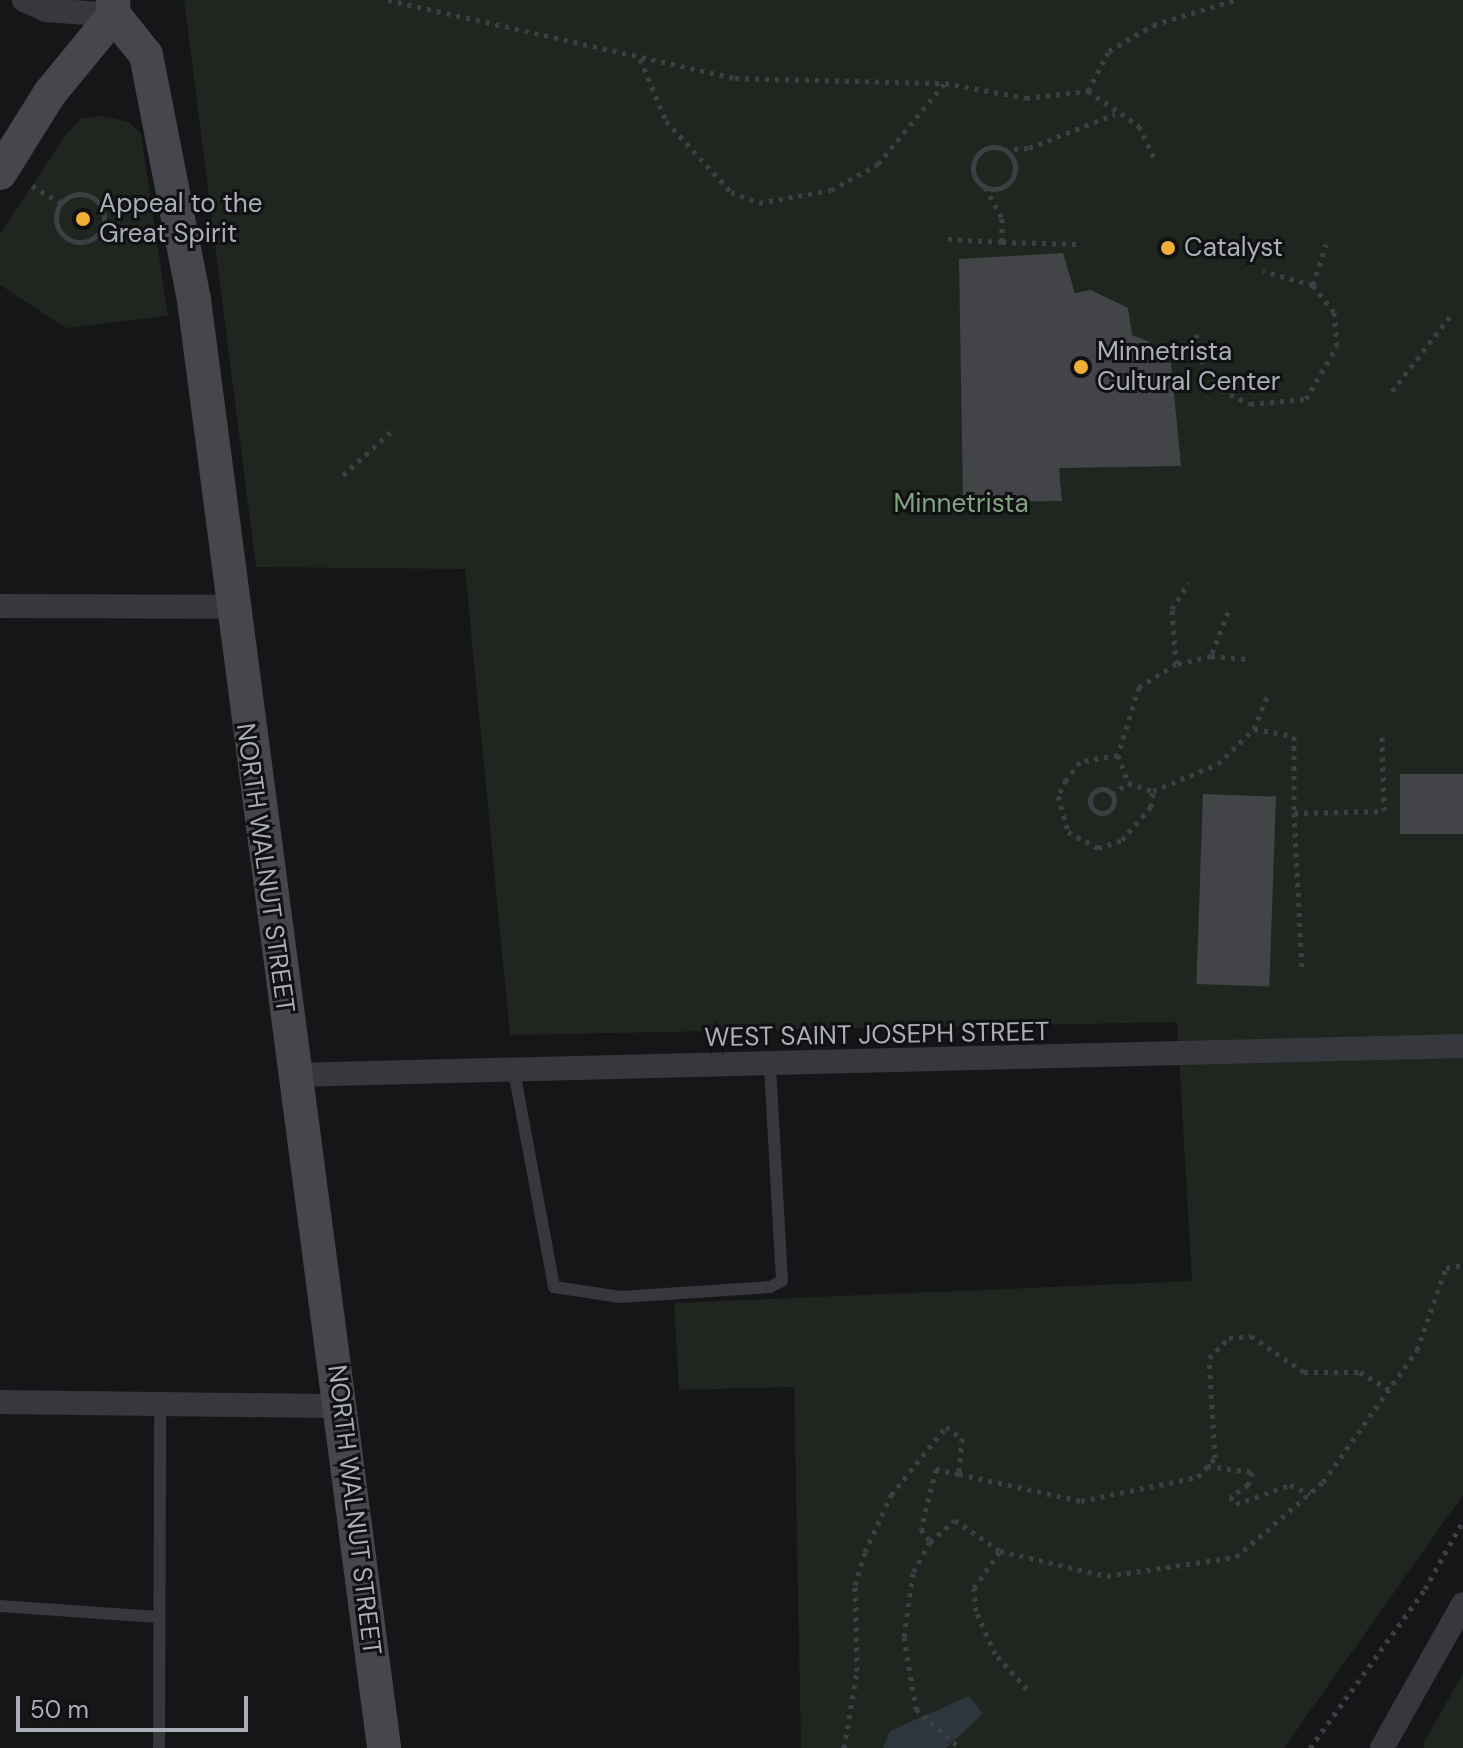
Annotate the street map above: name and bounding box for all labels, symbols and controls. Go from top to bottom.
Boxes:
place label: Appeal to the Great Spirit [99,188,263,250]
marker: Appeal to the Great Spirit [74,210,92,228]
place label: Catalyst [1184,232,1283,264]
marker: Catalyst [1159,239,1177,257]
place label: Minnetrista Cultural Center [1097,336,1280,398]
marker: Minnetrista Cultural Center [1072,358,1090,376]
park label: Minnetrista [893,488,1029,520]
street label: NORTH WALNUT STREET [229,721,301,1015]
street label: WEST SAINT JOSEPH STREET [704,1016,1050,1054]
street label: NORTH WALNUT STREET [321,1363,387,1657]
scale bar [20,1680,252,1730]
text: 50 m [30,1694,89,1725]

